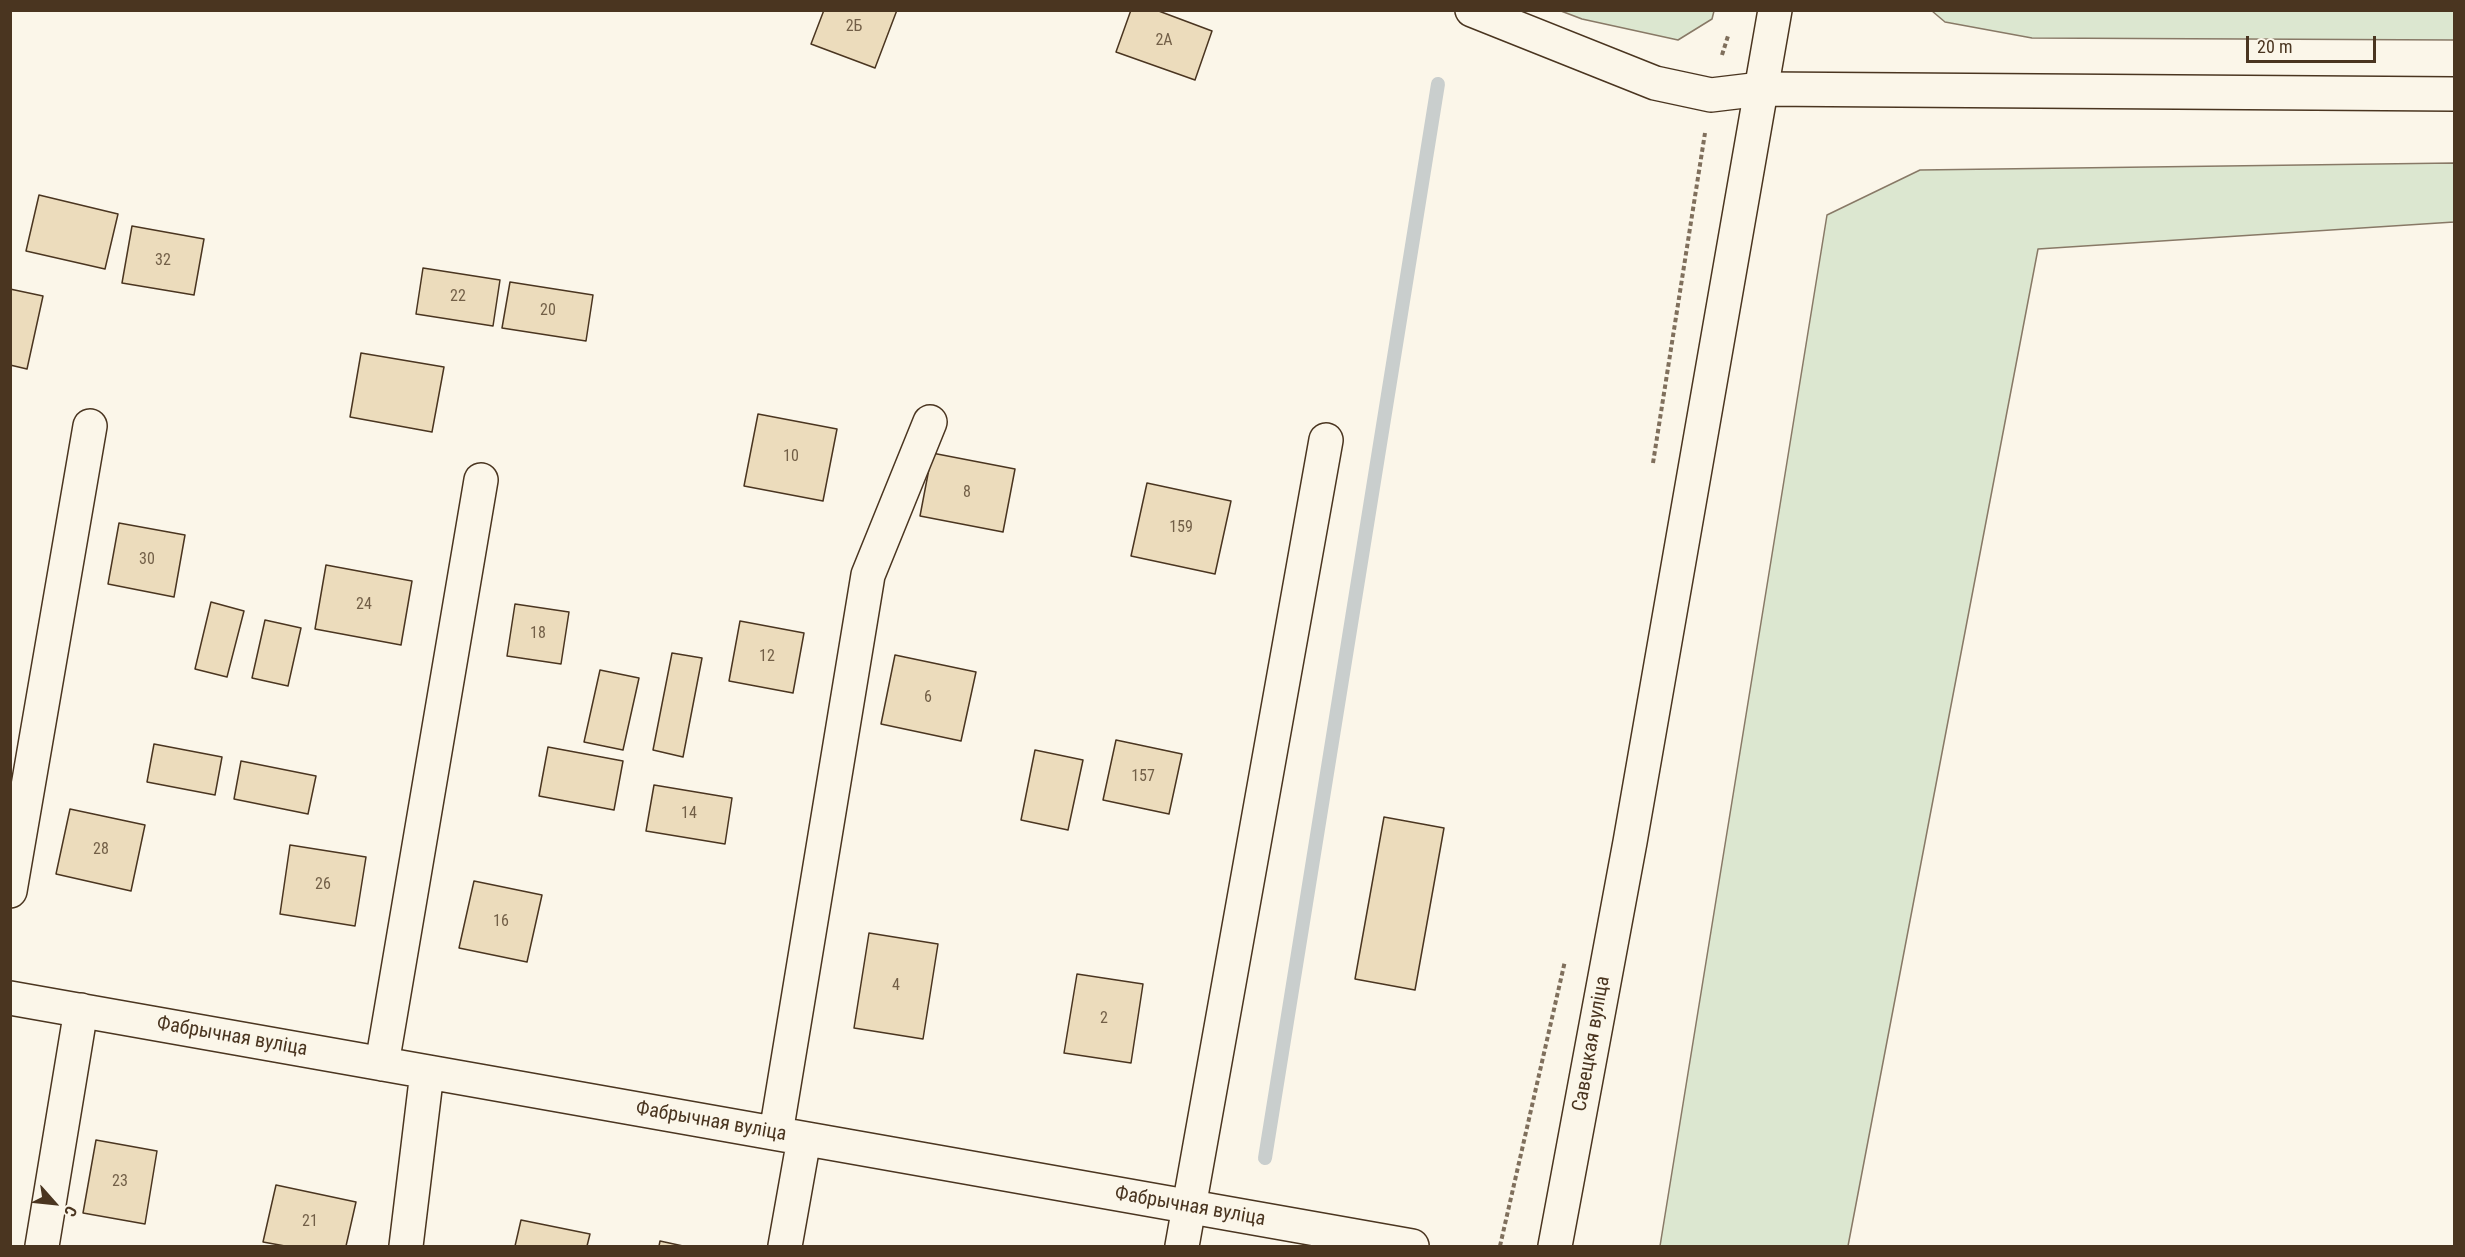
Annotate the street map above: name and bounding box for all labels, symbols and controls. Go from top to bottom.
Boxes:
house number: 2Б [846,17,862,37]
scale bar [2249,24,2380,62]
house number: 2А [1155,31,1173,51]
text: 20 m [2257,36,2292,57]
house number: 32 [155,251,171,271]
house number: 22 [450,287,466,307]
house number: 20 [540,301,556,321]
house number: 10 [783,447,799,467]
house number: 8 [963,483,971,503]
house number: 159 [1169,518,1193,538]
house number: 30 [139,550,155,570]
house number: 24 [356,595,372,615]
house number: 18 [530,624,546,644]
house number: 12 [759,647,775,667]
house number: 6 [924,688,932,708]
house number: 157 [1131,767,1155,787]
house number: 14 [681,804,697,824]
house number: 28 [93,840,109,860]
house number: 26 [315,875,331,895]
house number: 16 [493,912,509,932]
street label: Савецкая вуліца [1568,974,1616,1114]
house number: 4 [892,976,900,996]
house number: 2 [1100,1009,1108,1029]
street label: Фабрычная вуліца [155,1012,309,1062]
street label: Фабрычная вуліца [634,1097,788,1147]
house number: 23 [112,1172,128,1192]
north arrow [24,1173,84,1233]
street label: Фабрычная вуліца [1113,1182,1267,1232]
text: С [60,1203,81,1220]
house number: 21 [302,1212,318,1232]

